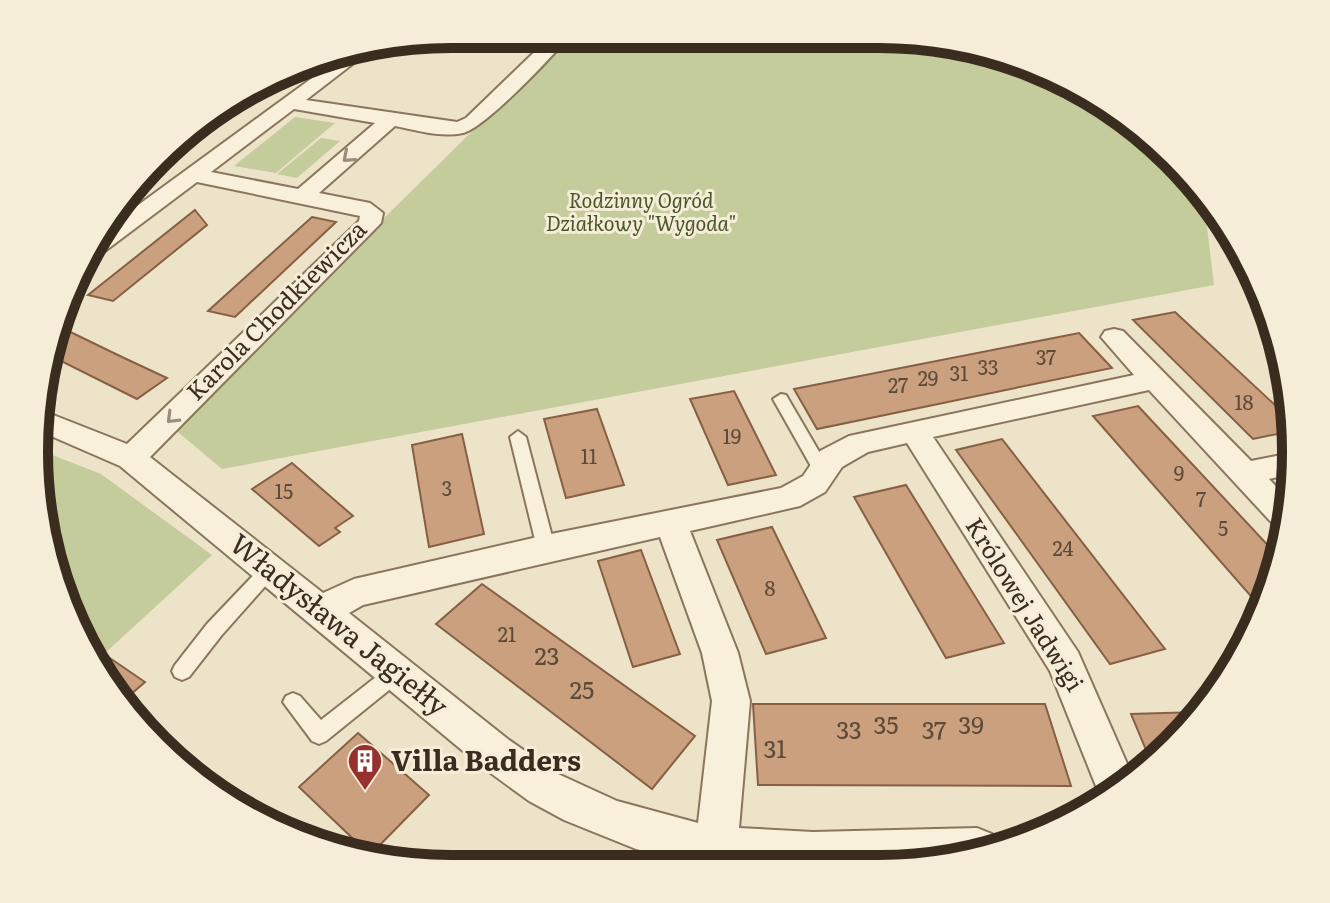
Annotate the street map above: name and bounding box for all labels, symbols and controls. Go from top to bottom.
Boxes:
one-way arrow [342,147,357,162]
park label: Rodzinny Ogród Działkowy "Wygoda" [546,184,736,237]
street label: Karola Chodkiewicza [177,211,373,407]
house number: 37 [1036,341,1056,371]
house number: 33 [977,351,999,381]
house number: 31 [950,357,968,387]
house number: 29 [918,362,938,392]
house number: 27 [888,369,908,399]
house number: 18 [1234,386,1254,416]
one-way arrow [167,409,181,423]
house number: 19 [723,420,741,450]
house number: 11 [581,440,597,470]
house number: 9 [1174,457,1184,487]
house number: 3 [442,472,452,502]
house number: 15 [275,475,293,505]
house number: 7 [1196,483,1206,513]
street label: Królowej Jadwigi [959,510,1094,697]
house number: 5 [1218,512,1228,542]
street label: Władysława Jagiełły [222,522,459,725]
house number: 24 [1052,532,1074,562]
house number: 8 [764,572,776,602]
house number: 21 [498,618,516,648]
house number: 23 [534,637,560,672]
house number: 25 [570,671,594,706]
house number: 35 [873,706,899,741]
house number: 39 [958,706,984,741]
house number: 33 [836,711,862,746]
house number: 37 [922,711,946,746]
house number: 31 [764,730,787,765]
place label: Villa Badders [391,738,581,780]
building icon: Villa Badders [346,742,384,792]

